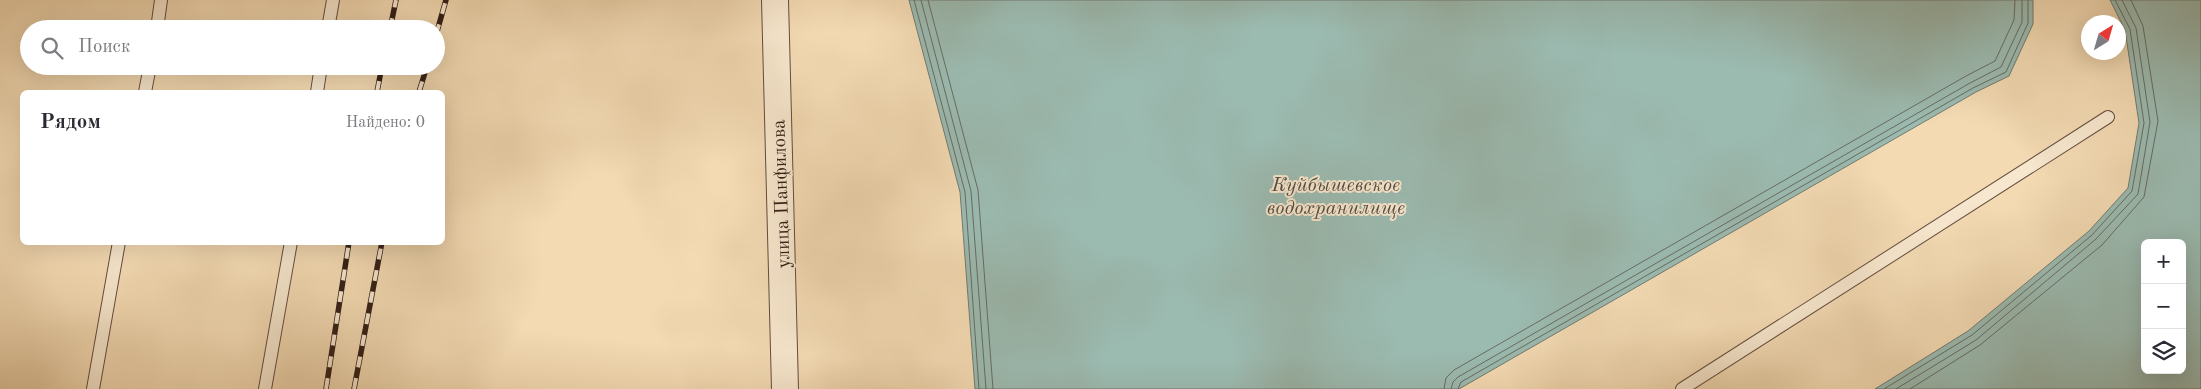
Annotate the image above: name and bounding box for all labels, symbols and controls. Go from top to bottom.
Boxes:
north arrow [2081,15,2126,60]
search box [20,20,445,75]
icon: search [38,34,66,62]
text: Поиск [78,38,130,57]
text: Рядом [40,112,101,133]
text: Найдено: 0 [346,115,425,131]
street label: улица Панфилова [770,118,795,269]
water label: Куйбышевское водохранилище [1267,176,1405,219]
map controls [2141,239,2186,374]
button: + [2141,239,2186,284]
button: − [2141,284,2186,329]
button: layers [2141,329,2186,374]

